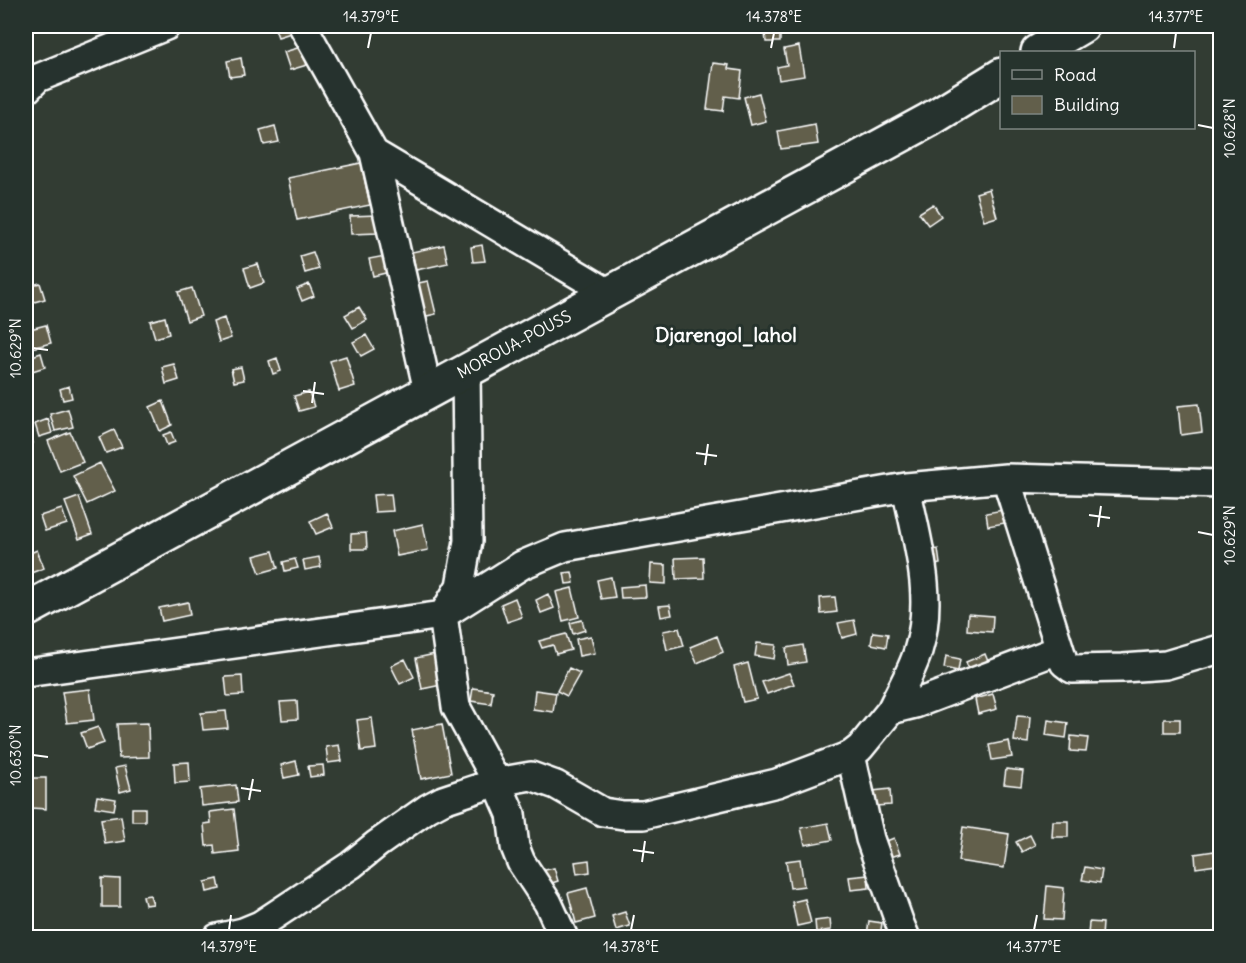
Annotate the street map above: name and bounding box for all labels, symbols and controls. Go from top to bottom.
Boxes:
text: 14.379°E [343,7,399,26]
text: 14.378°E [746,7,802,26]
text: 14.377°E [1149,7,1204,26]
legend [1000,51,1195,129]
text: Road [1054,63,1097,86]
text: Building [1054,93,1119,116]
text: 10.628°N [1220,98,1239,158]
street label: MOROUA-POUSS [453,305,575,383]
text: 10.629°N [6,318,25,378]
district label: Djarengol_lahol [655,322,797,347]
text: 10.629°N [1220,505,1239,565]
text: 10.630°N [6,724,25,786]
text: 14.379°E [201,937,257,956]
text: 14.378°E [603,937,659,956]
text: 14.377°E [1007,937,1062,956]

